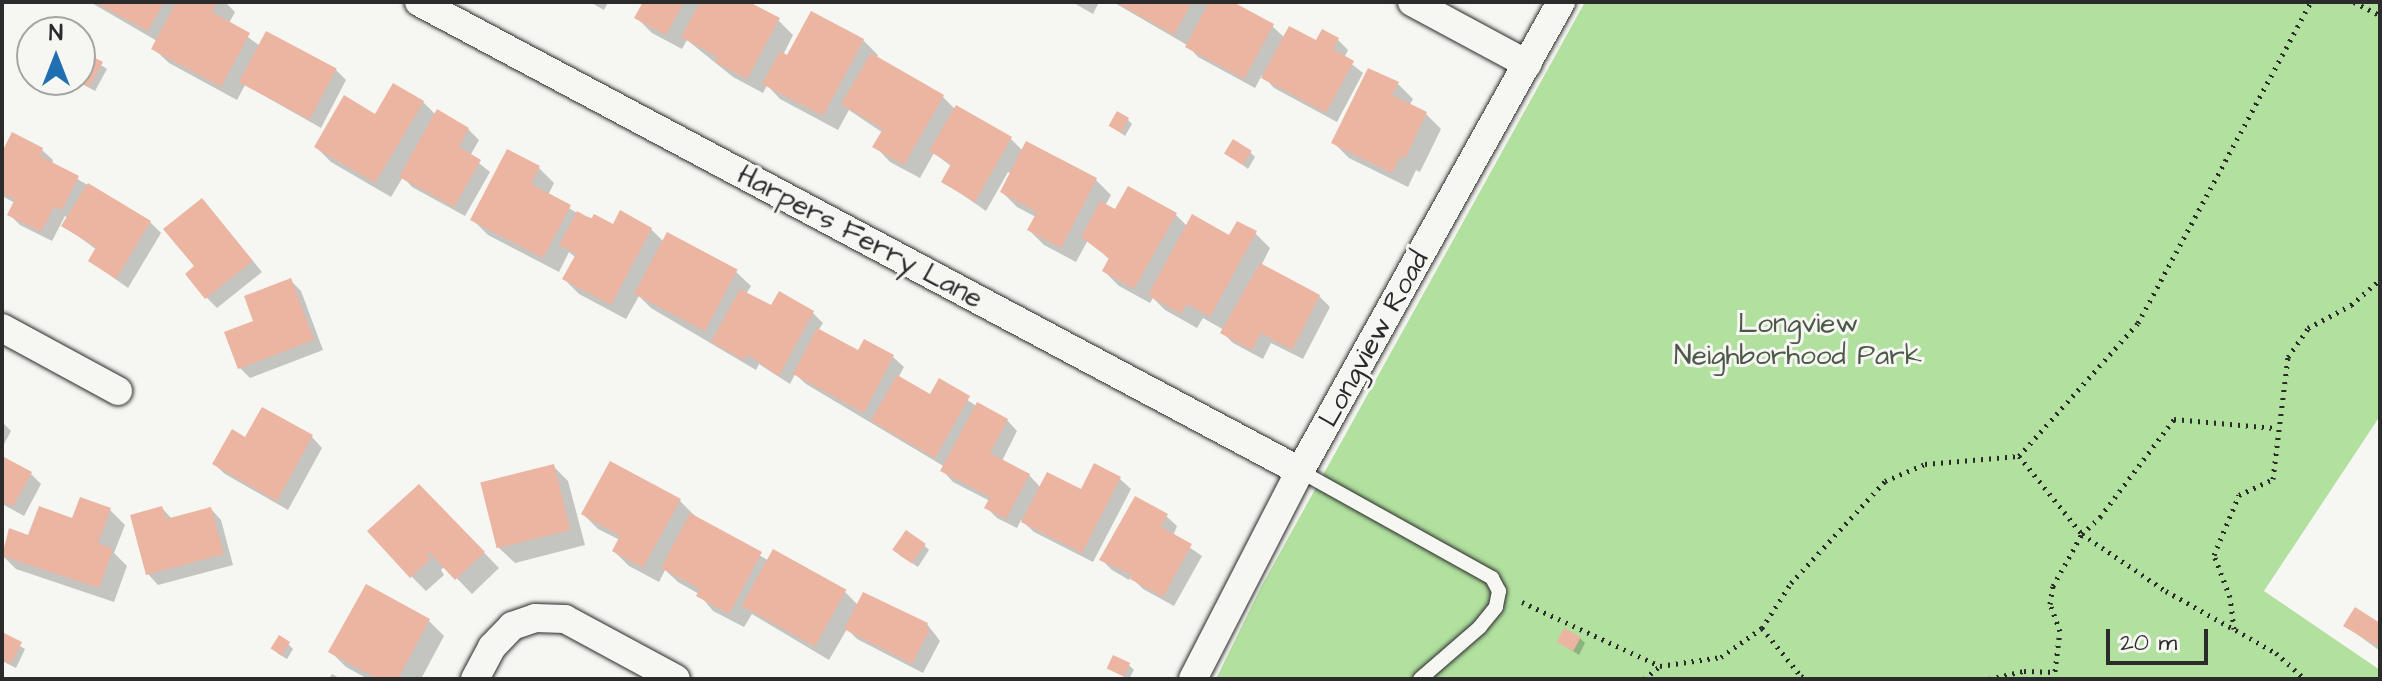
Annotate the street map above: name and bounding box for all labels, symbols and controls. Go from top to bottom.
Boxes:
north arrow [16,16,96,96]
text: N [49,18,63,49]
street label: Harpers Ferry Lane [732,158,988,316]
street label: Longview Road [1312,245,1436,433]
park label: Longview Neighborhood Park [1674,307,1922,373]
scale bar [2110,613,2212,663]
text: 20 m [2120,626,2177,660]

